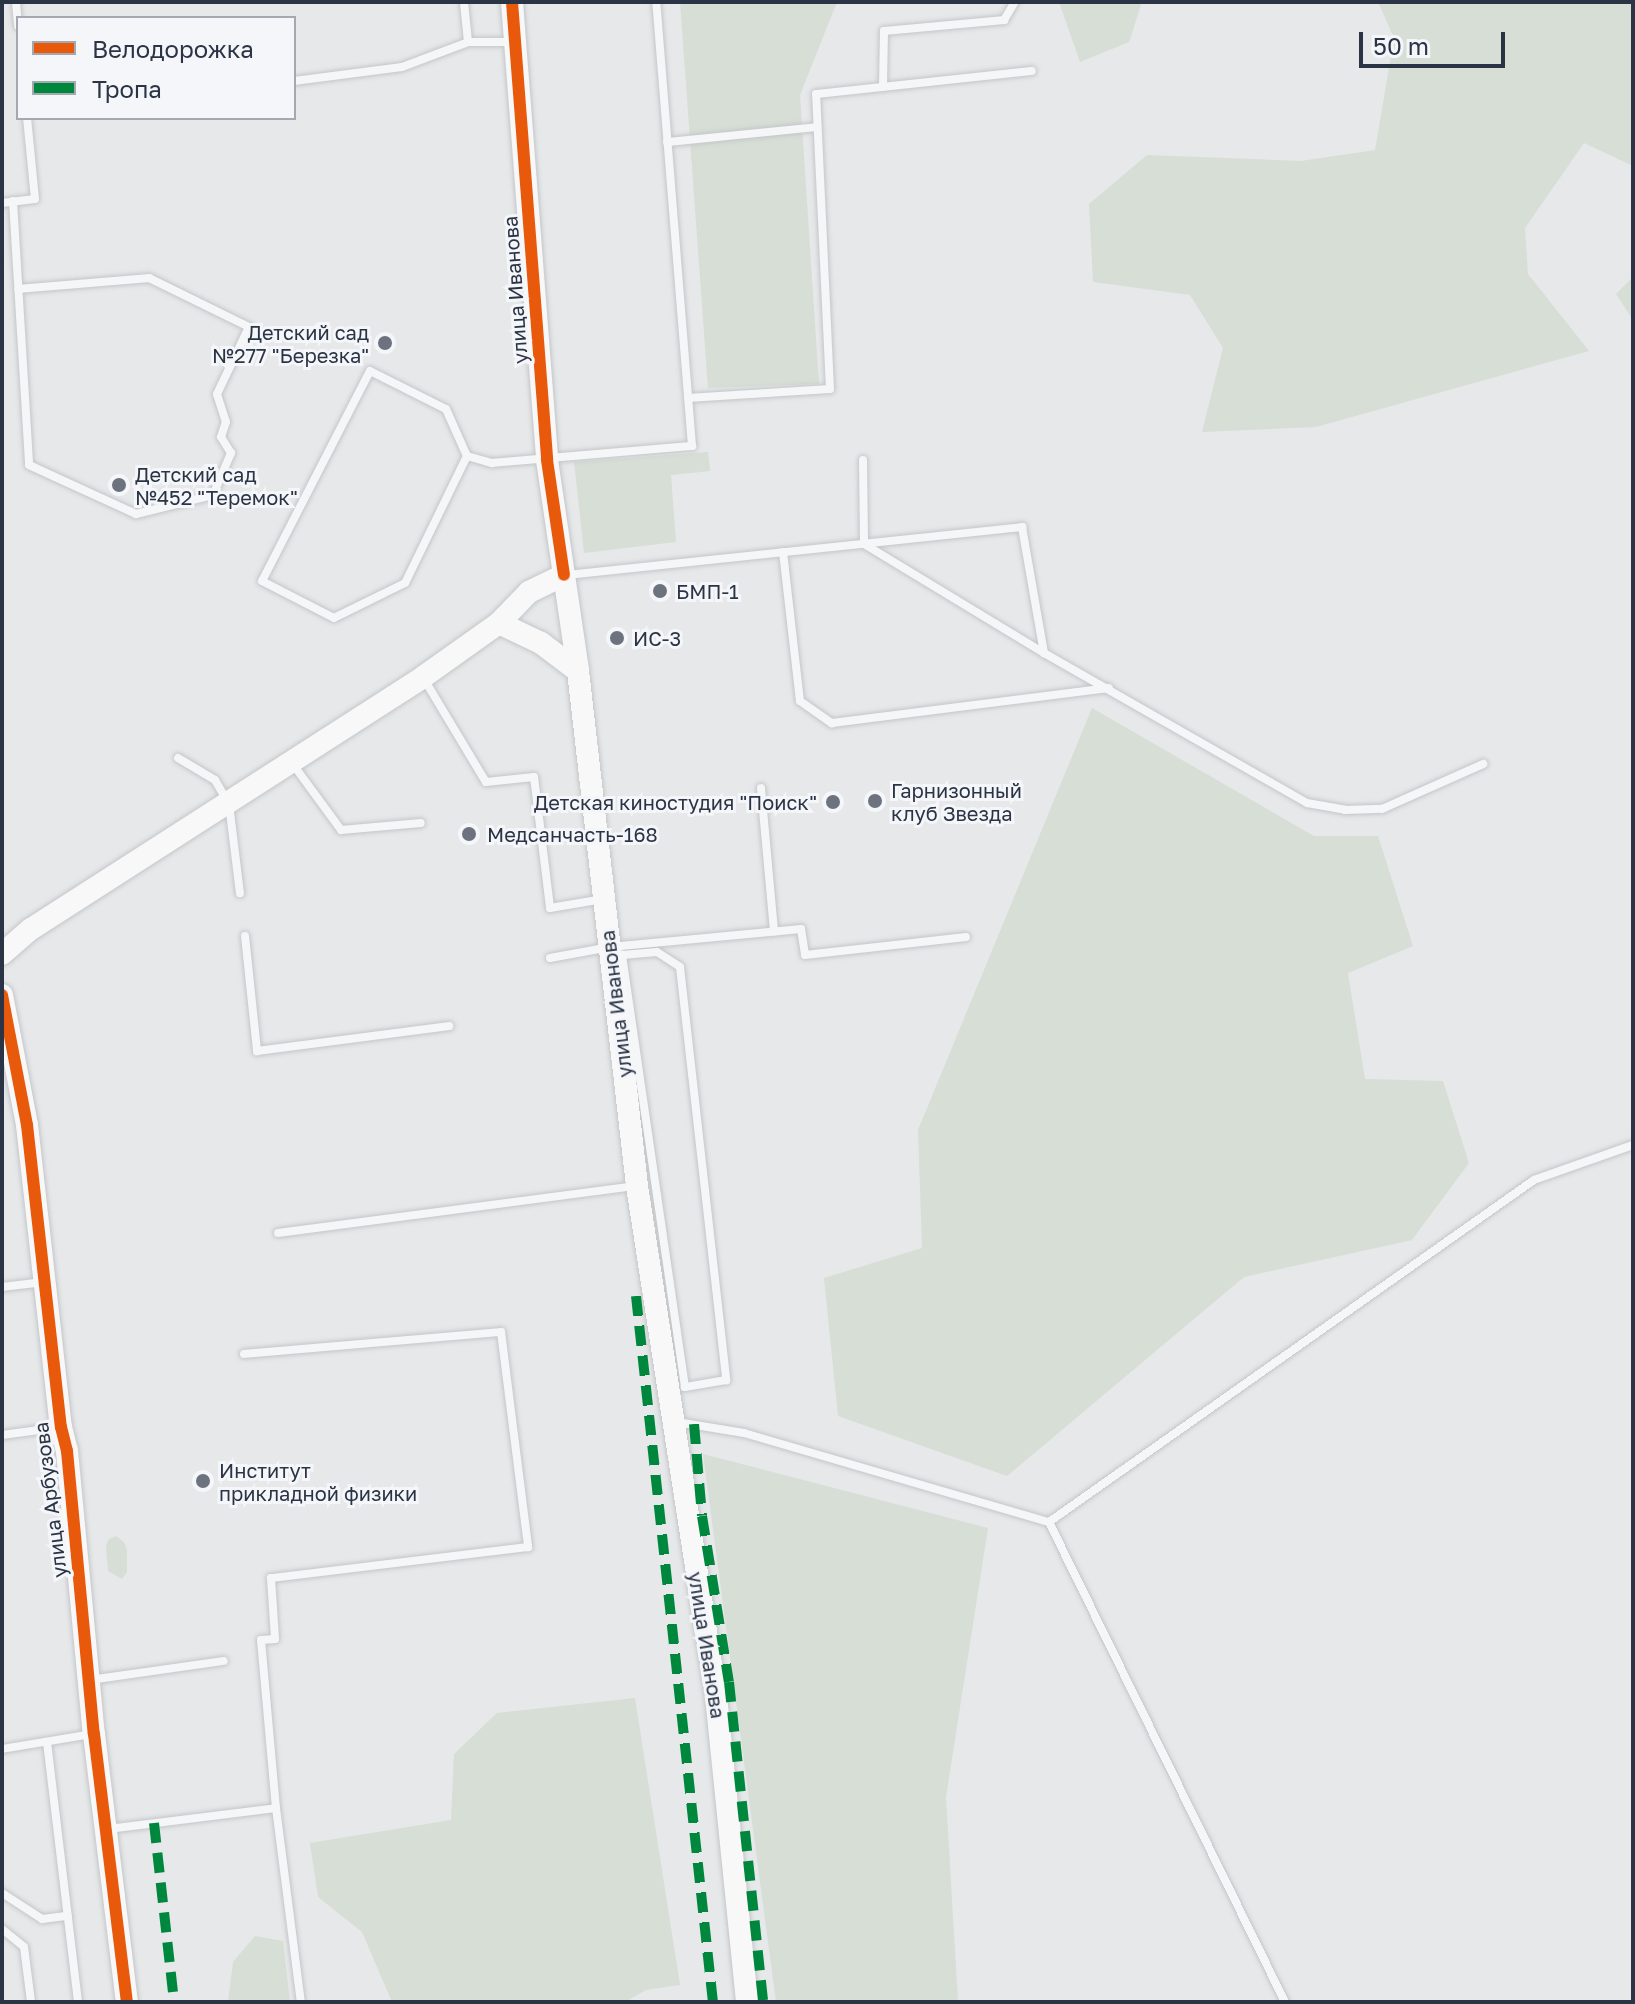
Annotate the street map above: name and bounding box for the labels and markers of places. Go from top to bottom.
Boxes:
place label: Детский сад №277 "Березка" [212,320,369,367]
marker: Детский сад №277 "Березка" [376,334,394,352]
place label: Детский сад №452 "Теремок" [135,462,298,509]
marker: Детский сад №452 "Теремок" [110,476,128,494]
place label: БМП-1 [676,579,739,603]
marker: БМП-1 [651,582,669,600]
place label: ИС-3 [633,626,681,650]
marker: ИС-3 [608,629,626,647]
place label: Гарнизонный клуб Звезда [891,778,1022,825]
place label: Детская киностудия "Поиск" [534,790,817,814]
marker: Гарнизонный клуб Звезда [866,792,884,810]
marker: Детская киностудия "Поиск" [824,793,842,811]
place label: Медсанчасть-168 [487,822,658,846]
marker: Медсанчасть-168 [458,823,480,845]
place label: Институт прикладной физики [219,1458,417,1505]
marker: Институт прикладной физики [194,1472,212,1490]

